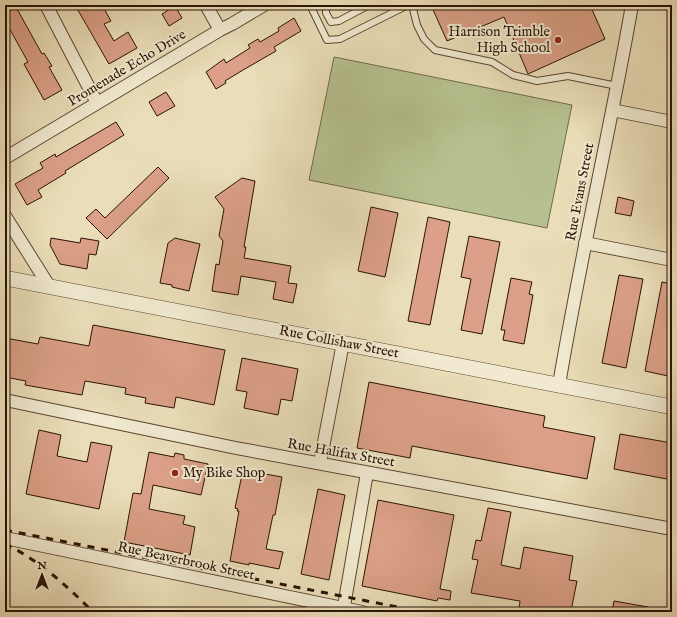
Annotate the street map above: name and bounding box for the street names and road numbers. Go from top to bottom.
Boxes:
street label: Promenade Echo Drive [65,25,190,110]
street label: Rue Evans Street [562,141,598,242]
street label: Rue Collishaw Street [278,322,401,362]
street label: Rue Halifax Street [286,435,396,471]
street label: Rue Beaverbrook Street [116,538,256,584]

